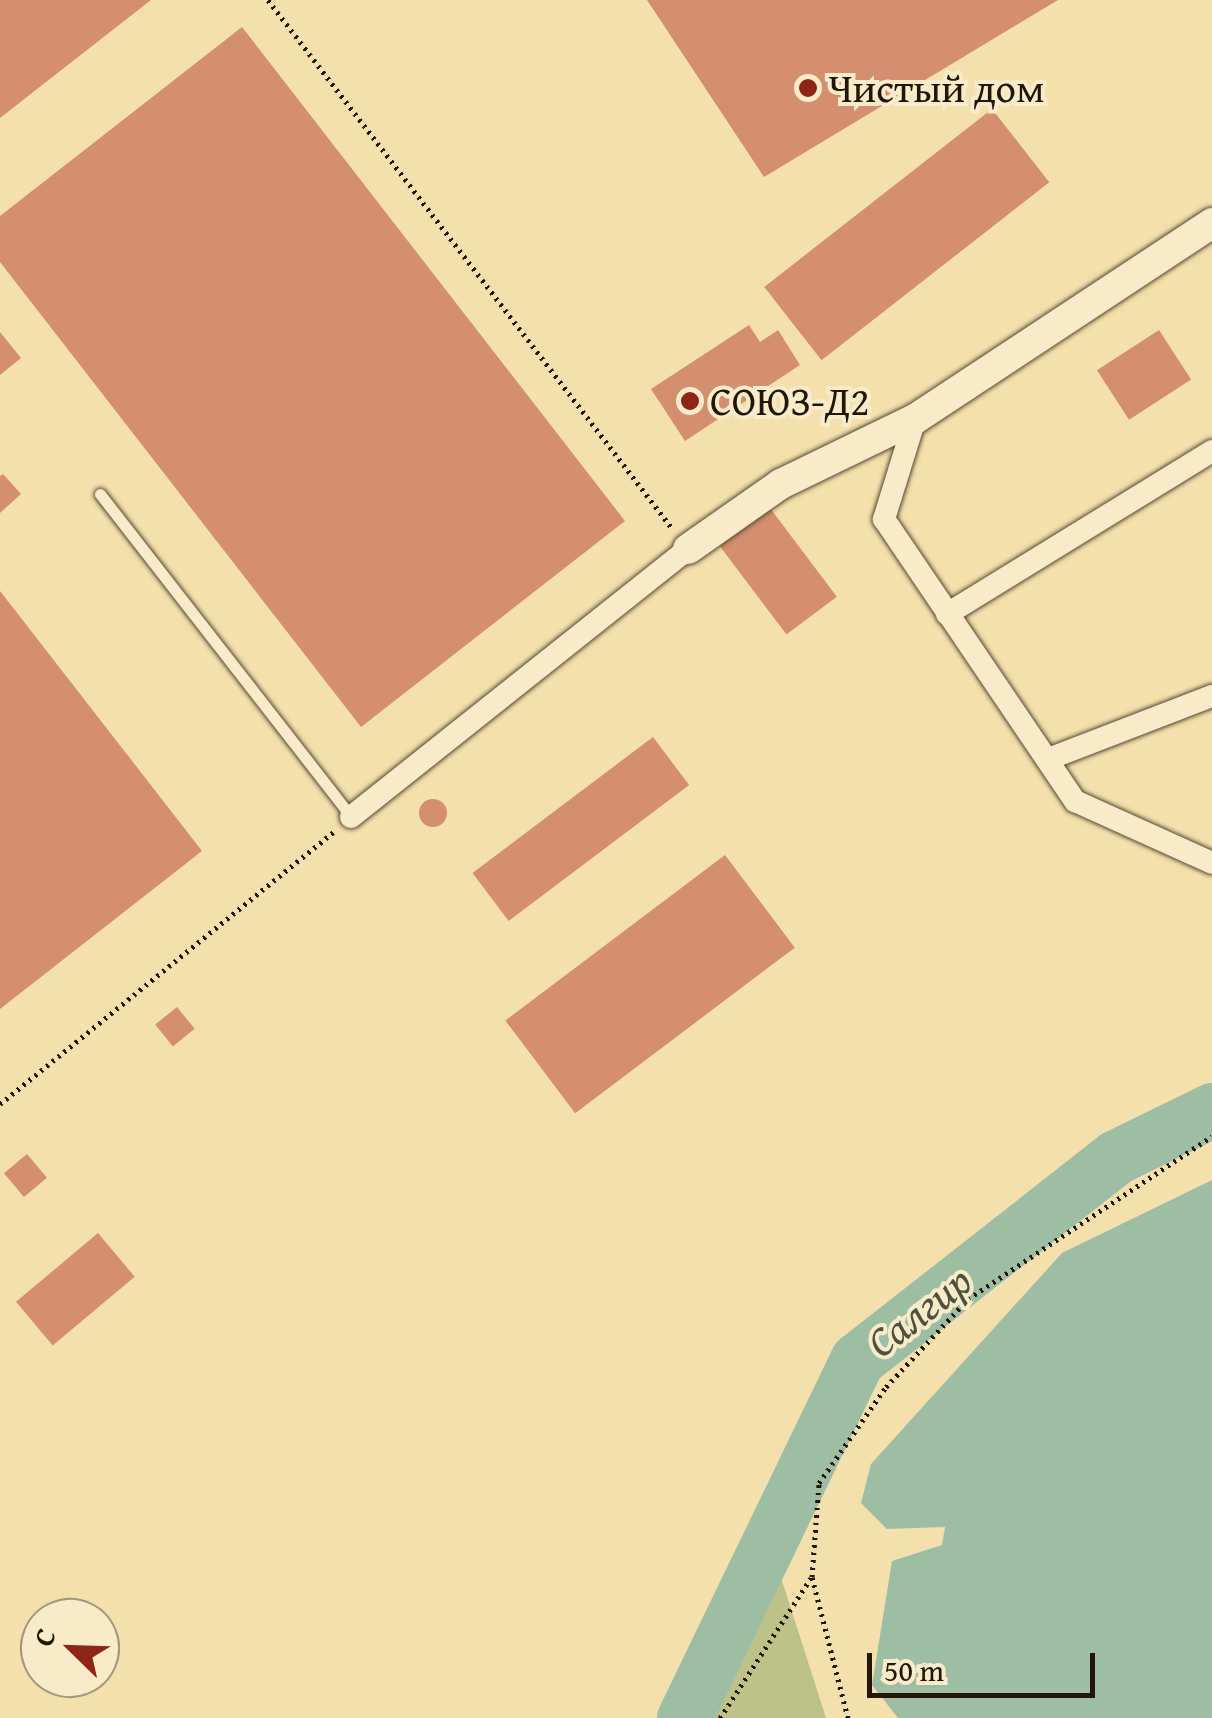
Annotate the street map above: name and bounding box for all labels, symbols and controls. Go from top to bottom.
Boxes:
place label: Чистый дом [828,64,1045,112]
marker: Чистый дом [797,77,819,99]
place label: СОЮЗ-Д2 [710,377,869,425]
marker: СОЮЗ-Д2 [679,390,701,412]
water label: Салгир [857,1255,981,1367]
north arrow [20,1598,120,1698]
text: С [22,1622,66,1652]
scale bar [872,1633,1100,1695]
text: 50 m [884,1648,944,1692]

